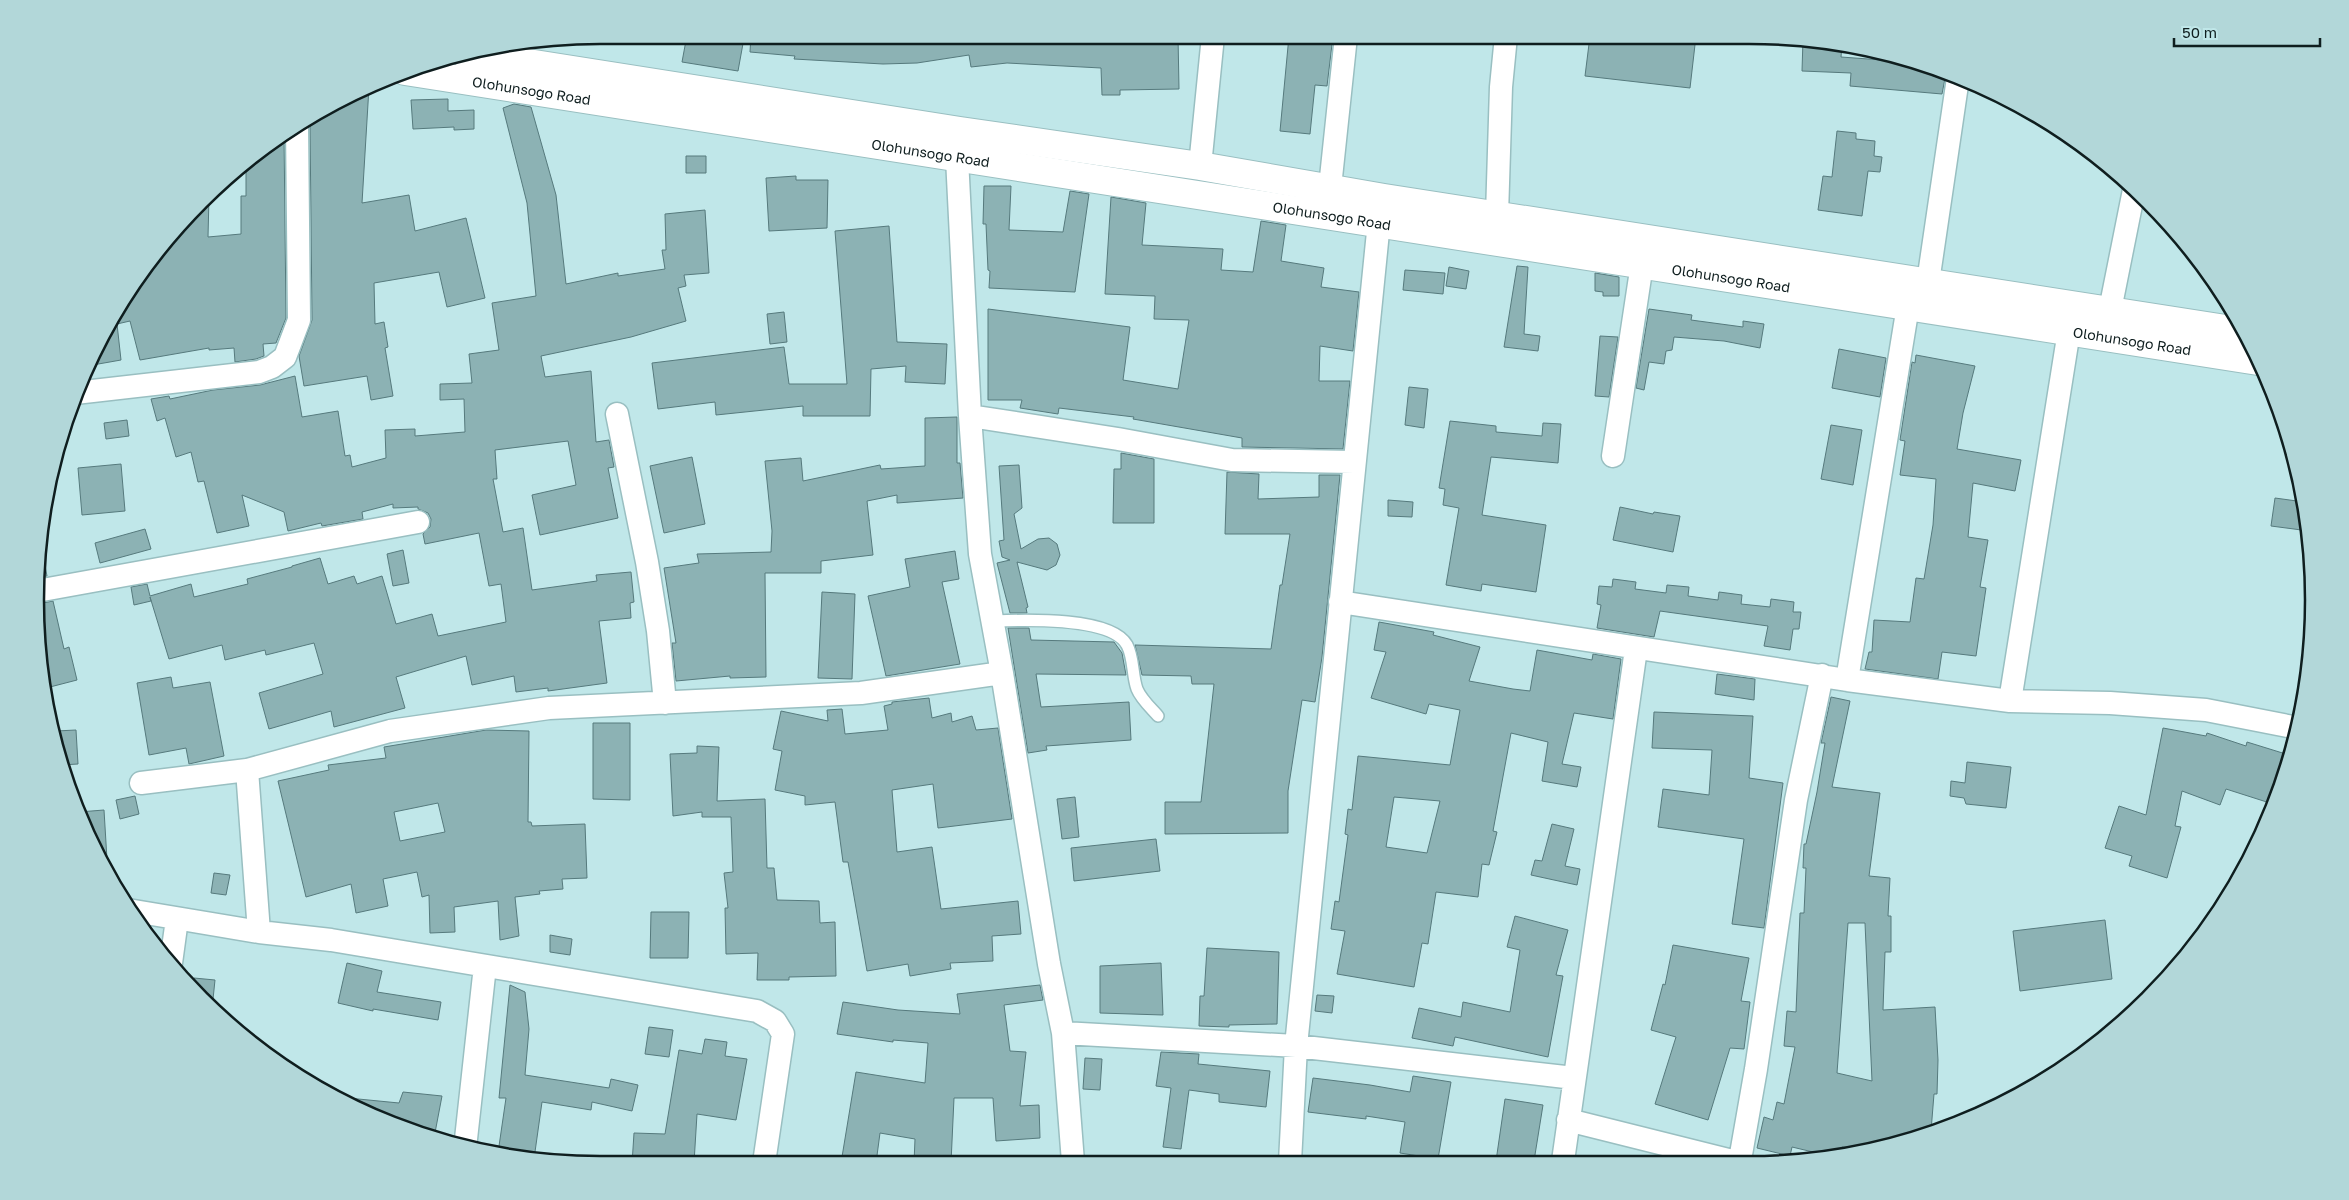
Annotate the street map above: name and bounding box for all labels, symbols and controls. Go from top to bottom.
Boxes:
scale bar [2174,15,2320,47]
text: 50 m [2182,23,2217,41]
street label: Olohunsogo Road [471,73,592,108]
street label: Olohunsogo Road [870,135,991,170]
street label: Olohunsogo Road [1271,198,1392,233]
street label: Olohunsogo Road [1671,260,1791,296]
street label: Olohunsogo Road [2072,323,2192,358]

